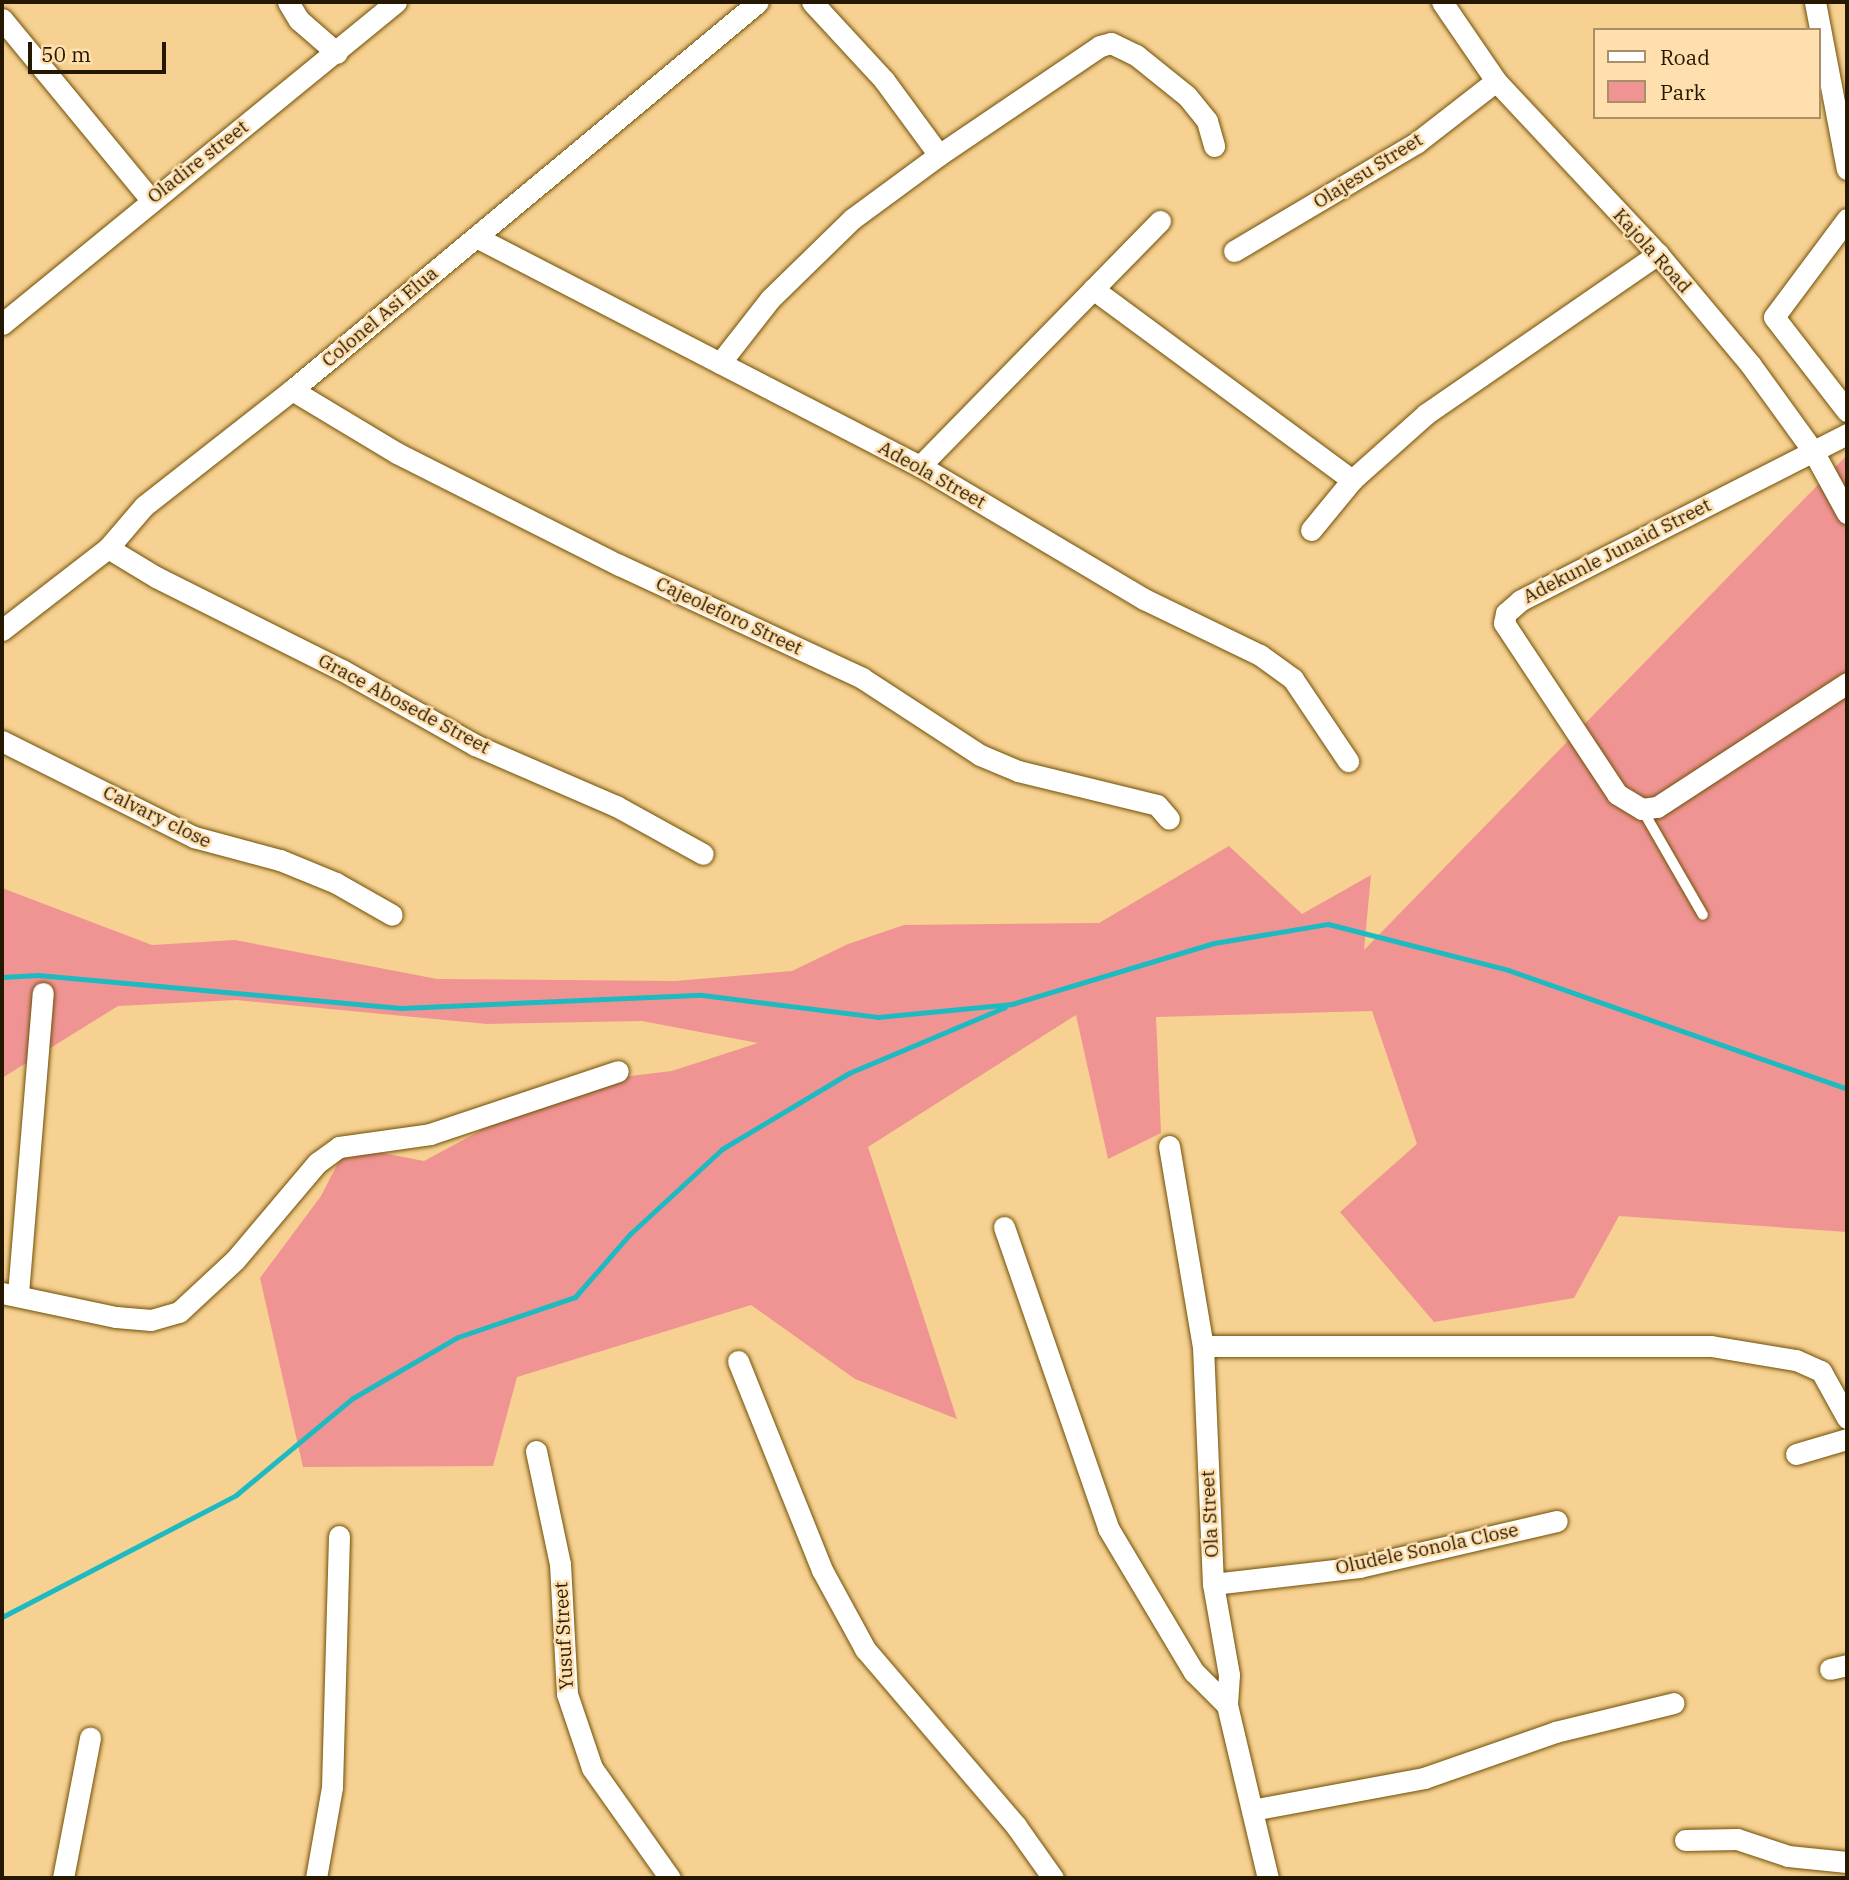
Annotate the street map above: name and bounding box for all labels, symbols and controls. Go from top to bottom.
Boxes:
scale bar [32,28,170,72]
legend [1594,28,1821,119]
text: 50 m [41,40,91,68]
text: Road [1660,43,1710,71]
text: Park [1660,78,1706,106]
street label: Oladire street [143,116,253,208]
street label: Olajesu Street [1309,128,1427,214]
street label: Kajola Road [1608,204,1696,298]
street label: Colonel Asi Elua [317,262,443,372]
street label: Adeola Street [874,436,990,514]
street label: Adekunle Junaid Street [1519,494,1715,608]
street label: Cajeoleforo Street [652,572,806,660]
street label: Grace Abosede Street [314,649,494,759]
street label: Calvary close [99,781,215,853]
street label: Ola Street [1196,1470,1224,1558]
street label: Oludele Sonola Close [1333,1518,1521,1580]
street label: Yusuf Street [550,1581,578,1691]

